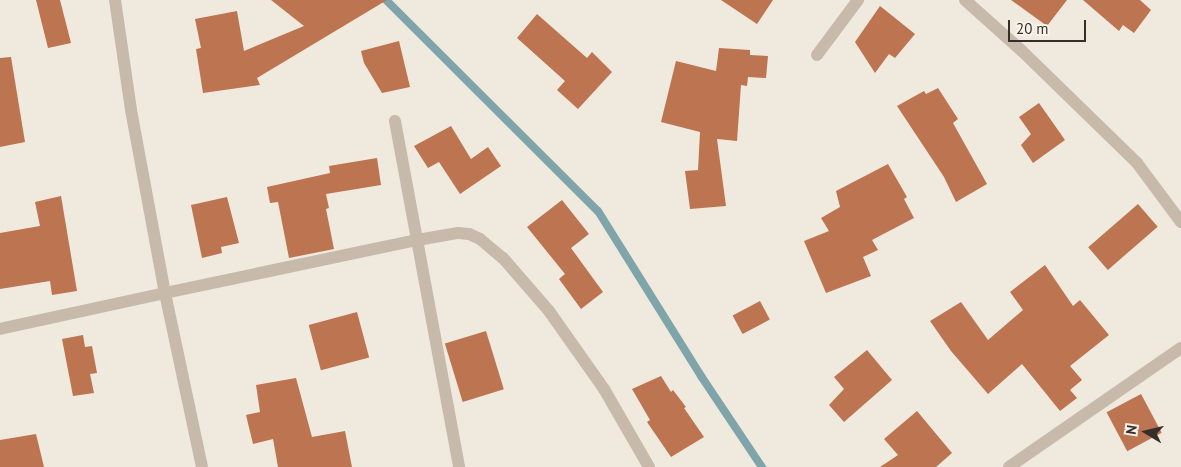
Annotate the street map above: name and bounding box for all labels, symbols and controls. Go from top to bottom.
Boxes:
scale bar [1011,10,1088,42]
text: 20 m [1016,19,1049,38]
north arrow [1121,407,1171,457]
text: N [1122,424,1141,436]

